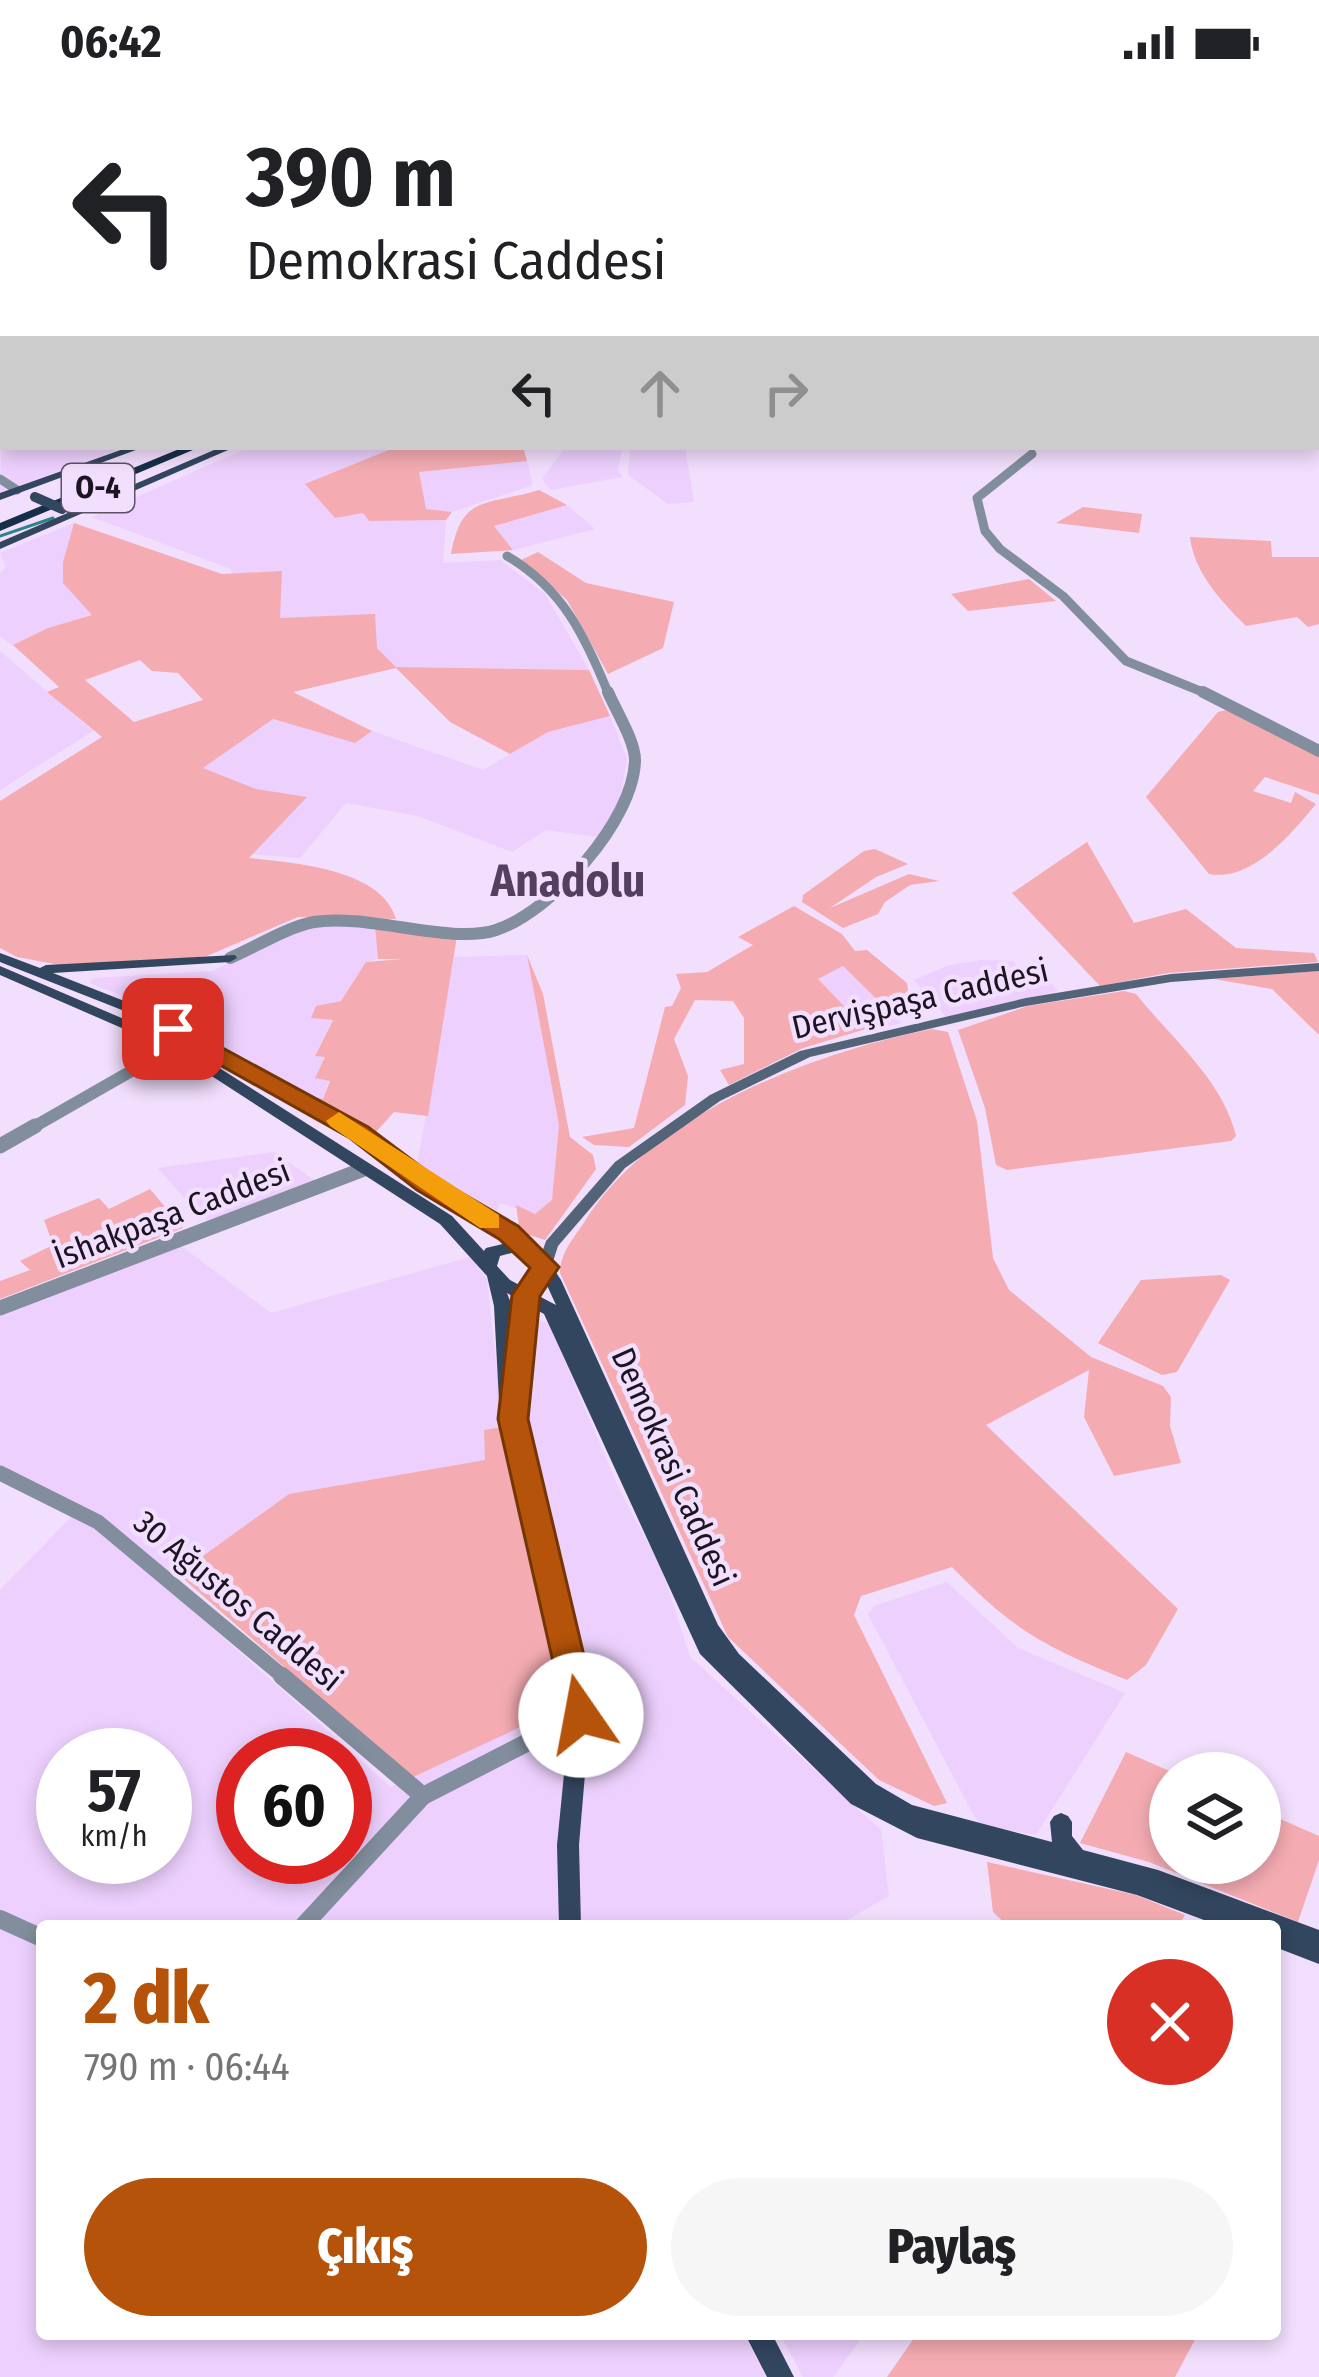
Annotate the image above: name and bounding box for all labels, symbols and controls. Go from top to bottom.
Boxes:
text: 06:42 [60,15,162,69]
text: 390 m [246,127,456,228]
icon: left [48,132,204,288]
text: Demokrasi Caddesi [246,229,666,293]
icon: left [501,360,567,426]
icon: ahead [627,360,693,426]
icon: right [753,360,819,426]
road number: O-4 [62,464,134,512]
district label: Anadolu [490,854,645,908]
street label: Dervişpaşa Caddesi [788,950,1052,1048]
pin [122,978,224,1080]
icon: arrive [140,996,206,1062]
street label: İshakpaşa Caddesi [48,1151,296,1277]
street label: Demokrasi Caddesi [602,1342,744,1592]
street label: 30 Ağustos Caddesi [126,1502,350,1700]
position arrow [518,1652,644,1778]
speed limit sign: 60 [216,1728,372,1884]
map controls [1149,1752,1281,1884]
button: layers [1149,1752,1281,1884]
text: 57 [87,1755,141,1827]
text: km/h [81,1818,147,1854]
text: 2 dk [84,1956,209,2042]
button: close [1107,1959,1233,2085]
text: 790 m · 06:44 [84,2044,290,2090]
button: Çıkış [84,2178,647,2316]
button: Paylaş [671,2178,1233,2316]

